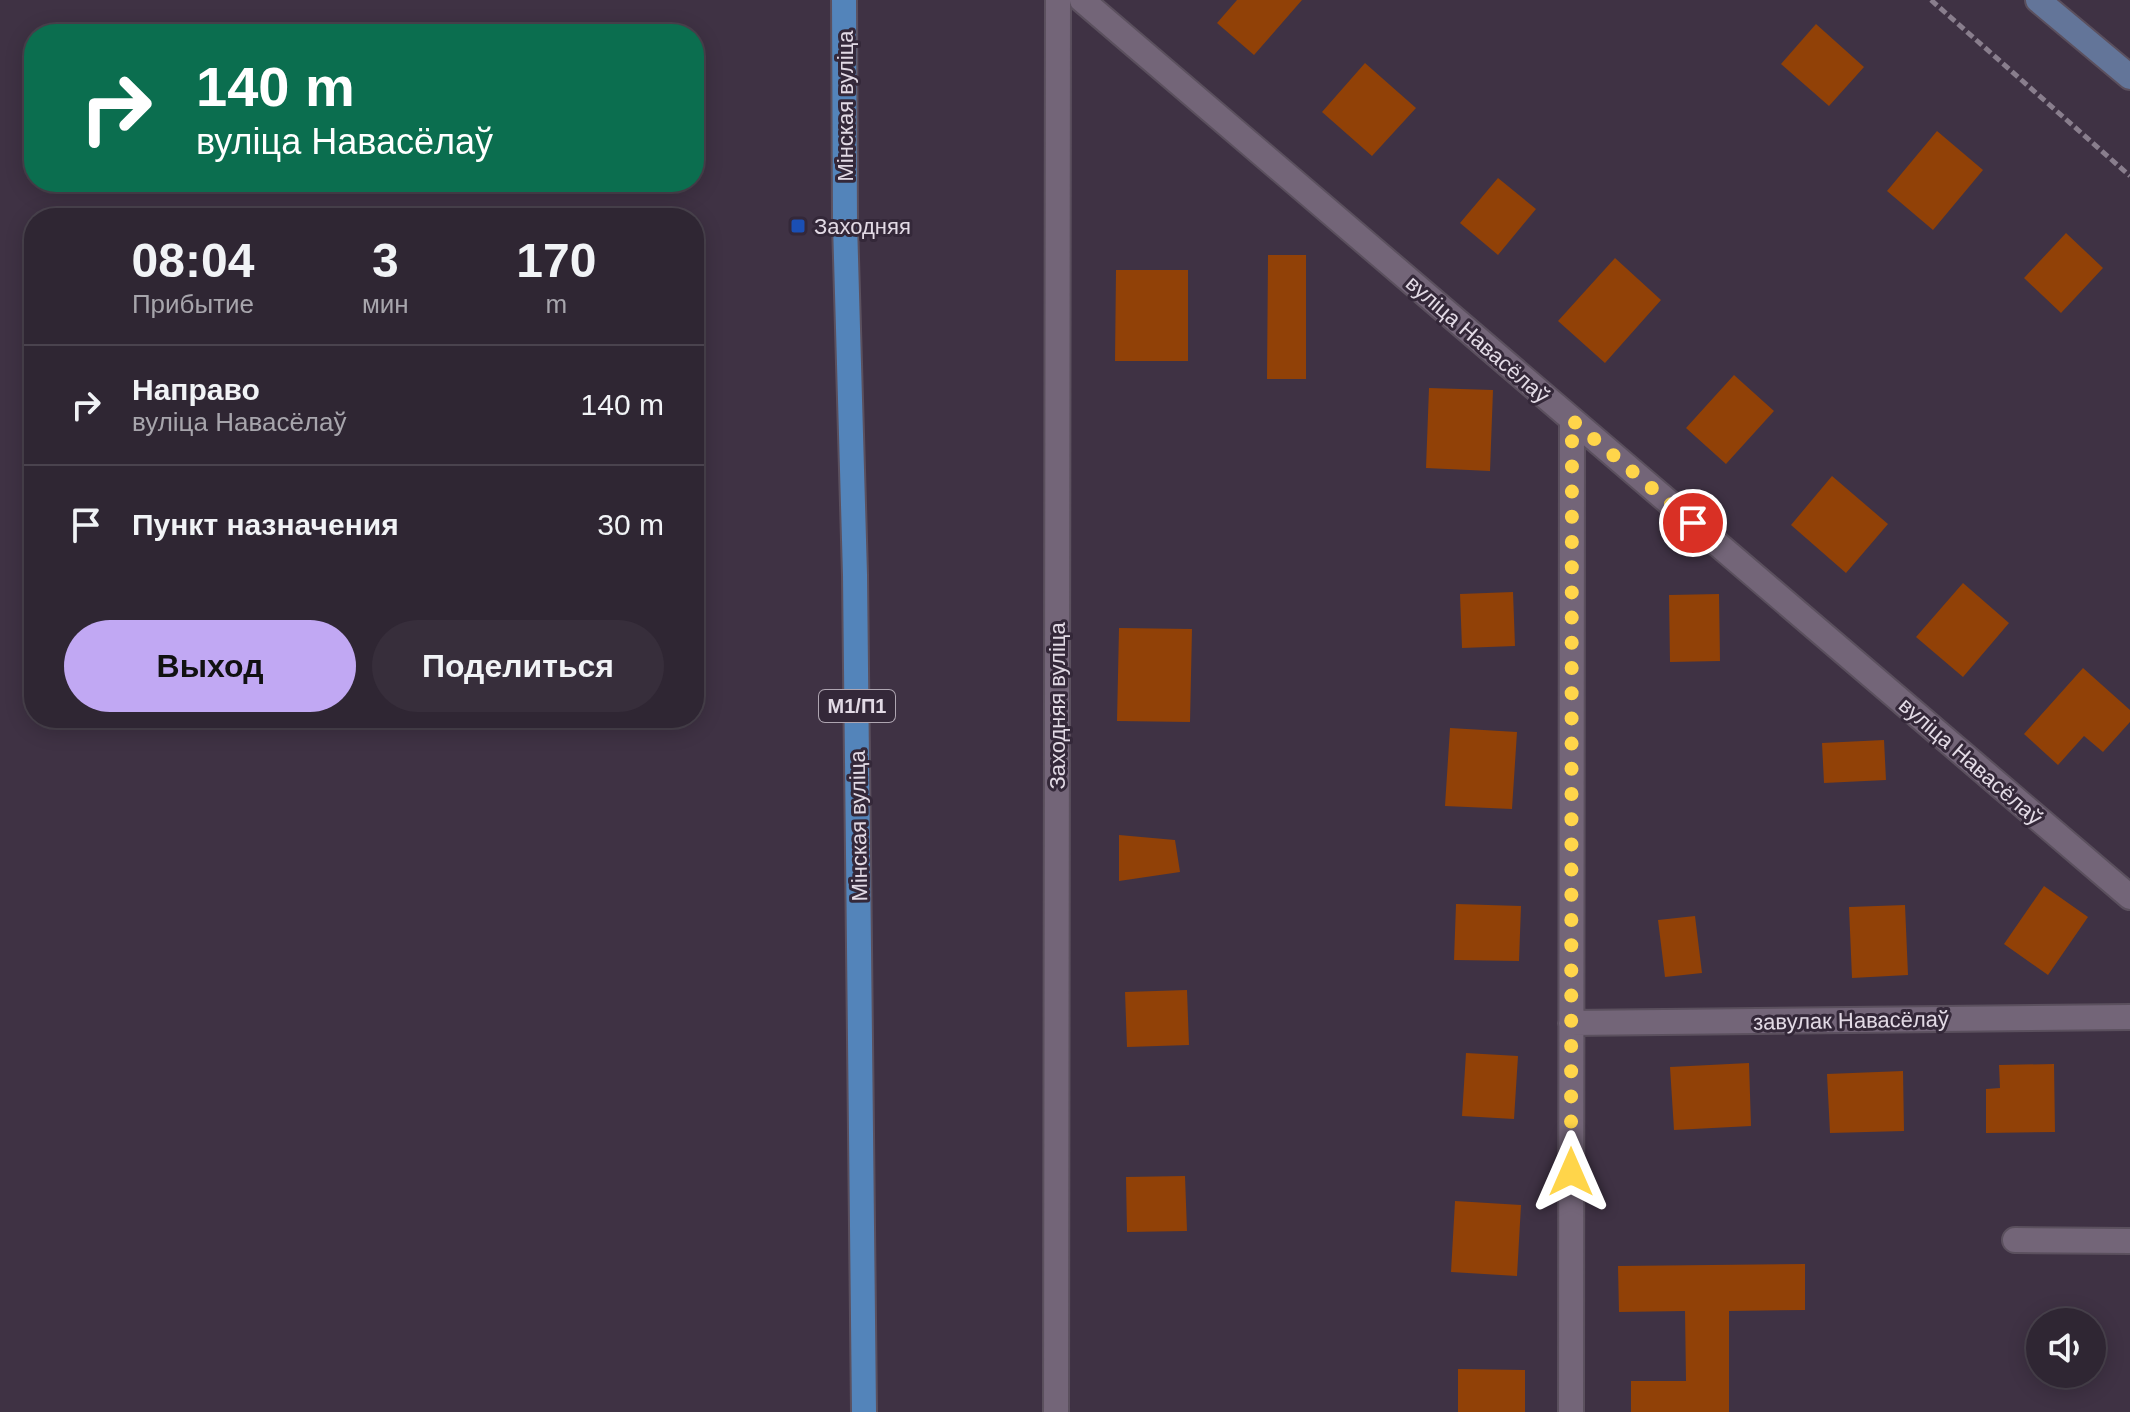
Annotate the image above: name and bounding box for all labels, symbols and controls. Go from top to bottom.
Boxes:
street label: Мінская вуліца [833,30,858,182]
text: 140 m [196,55,355,118]
icon: right [64,56,168,160]
text: вуліца Навасёлаў [196,121,493,162]
place label: Заходняя [814,214,911,239]
marker: Заходняя [789,217,807,235]
text: 08:04 [132,234,254,287]
text: 3 [372,234,399,287]
text: 170 [516,234,596,287]
street label: вуліца Навасёлаў [1401,270,1554,408]
text: Прибытие [132,289,254,319]
text: мин [362,289,409,319]
text: m [546,289,567,319]
text: Направо [132,373,260,406]
icon: right [64,383,108,427]
text: 140 m [581,388,664,421]
text: вуліца Навасёлаў [132,407,347,437]
pin [1659,489,1727,557]
icon: arrive [1671,501,1715,545]
icon: arrive [64,503,108,547]
text: Пункт назначения [132,508,399,541]
text: 30 m [597,508,664,541]
button: Выход [64,620,356,712]
button: Поделиться [372,620,664,712]
street label: Заходняя вуліца [1045,622,1070,790]
road number: М1/П1 [819,690,895,722]
street label: вуліца Навасёлаў [1894,692,2047,830]
street label: Мінская вуліца [845,750,872,902]
street label: завулак Навасёлаў [1753,1006,1949,1035]
position arrow [1529,1130,1613,1214]
map controls [2026,1308,2106,1388]
button: sound [2026,1308,2106,1388]

